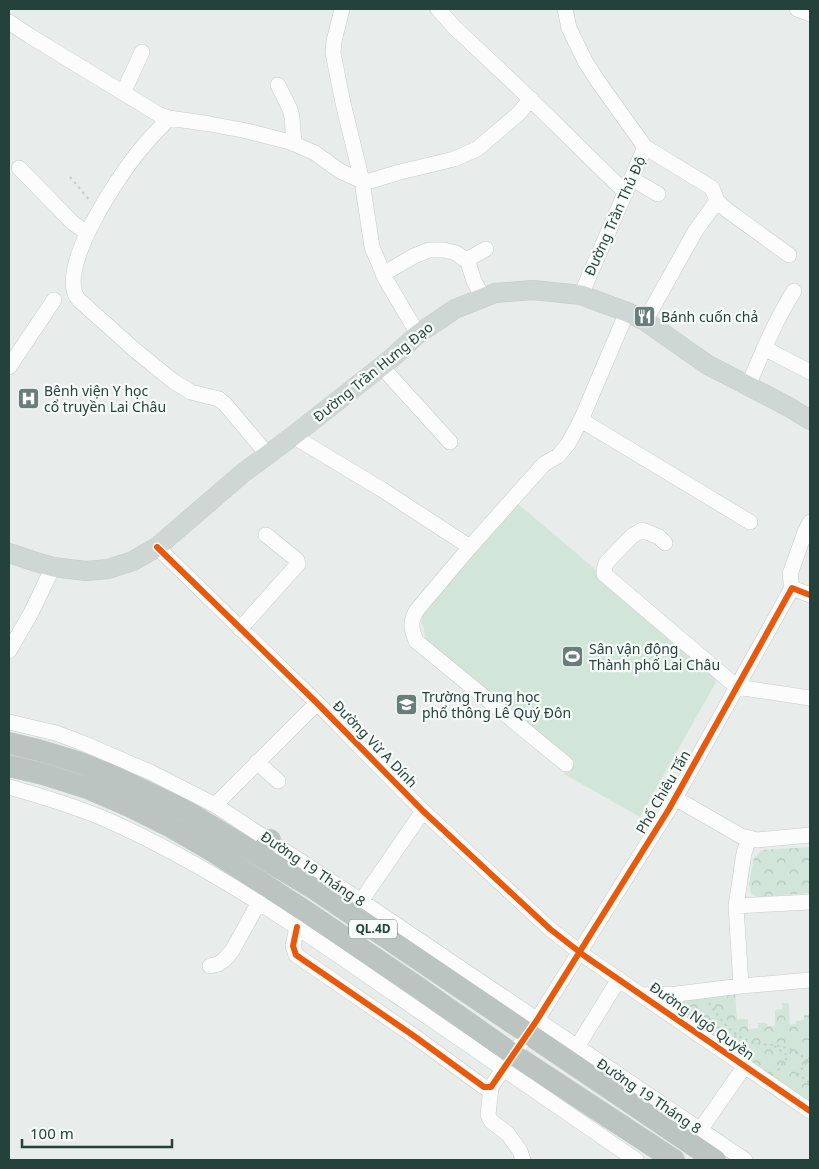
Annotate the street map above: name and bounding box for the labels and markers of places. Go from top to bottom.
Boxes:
restaurant icon: Bánh cuốn chả [633,305,657,329]
place label: Bánh cuốn chả [661,307,758,326]
place label: Bệnh viện Y học cổ truyền Lai Châu [44,381,166,416]
hospital icon: Bệnh viện Y học cổ truyền Lai Châu [16,387,40,411]
place label: Sân vận động Thành phố Lai Châu [589,639,720,674]
sports icon: Sân vận động Thành phố Lai Châu [561,645,585,669]
place label: Trường Trung học phổ thông Lê Quý Đôn [422,687,571,722]
school or university icon: Trường Trung học phổ thông Lê Quý Đôn [394,693,418,717]

